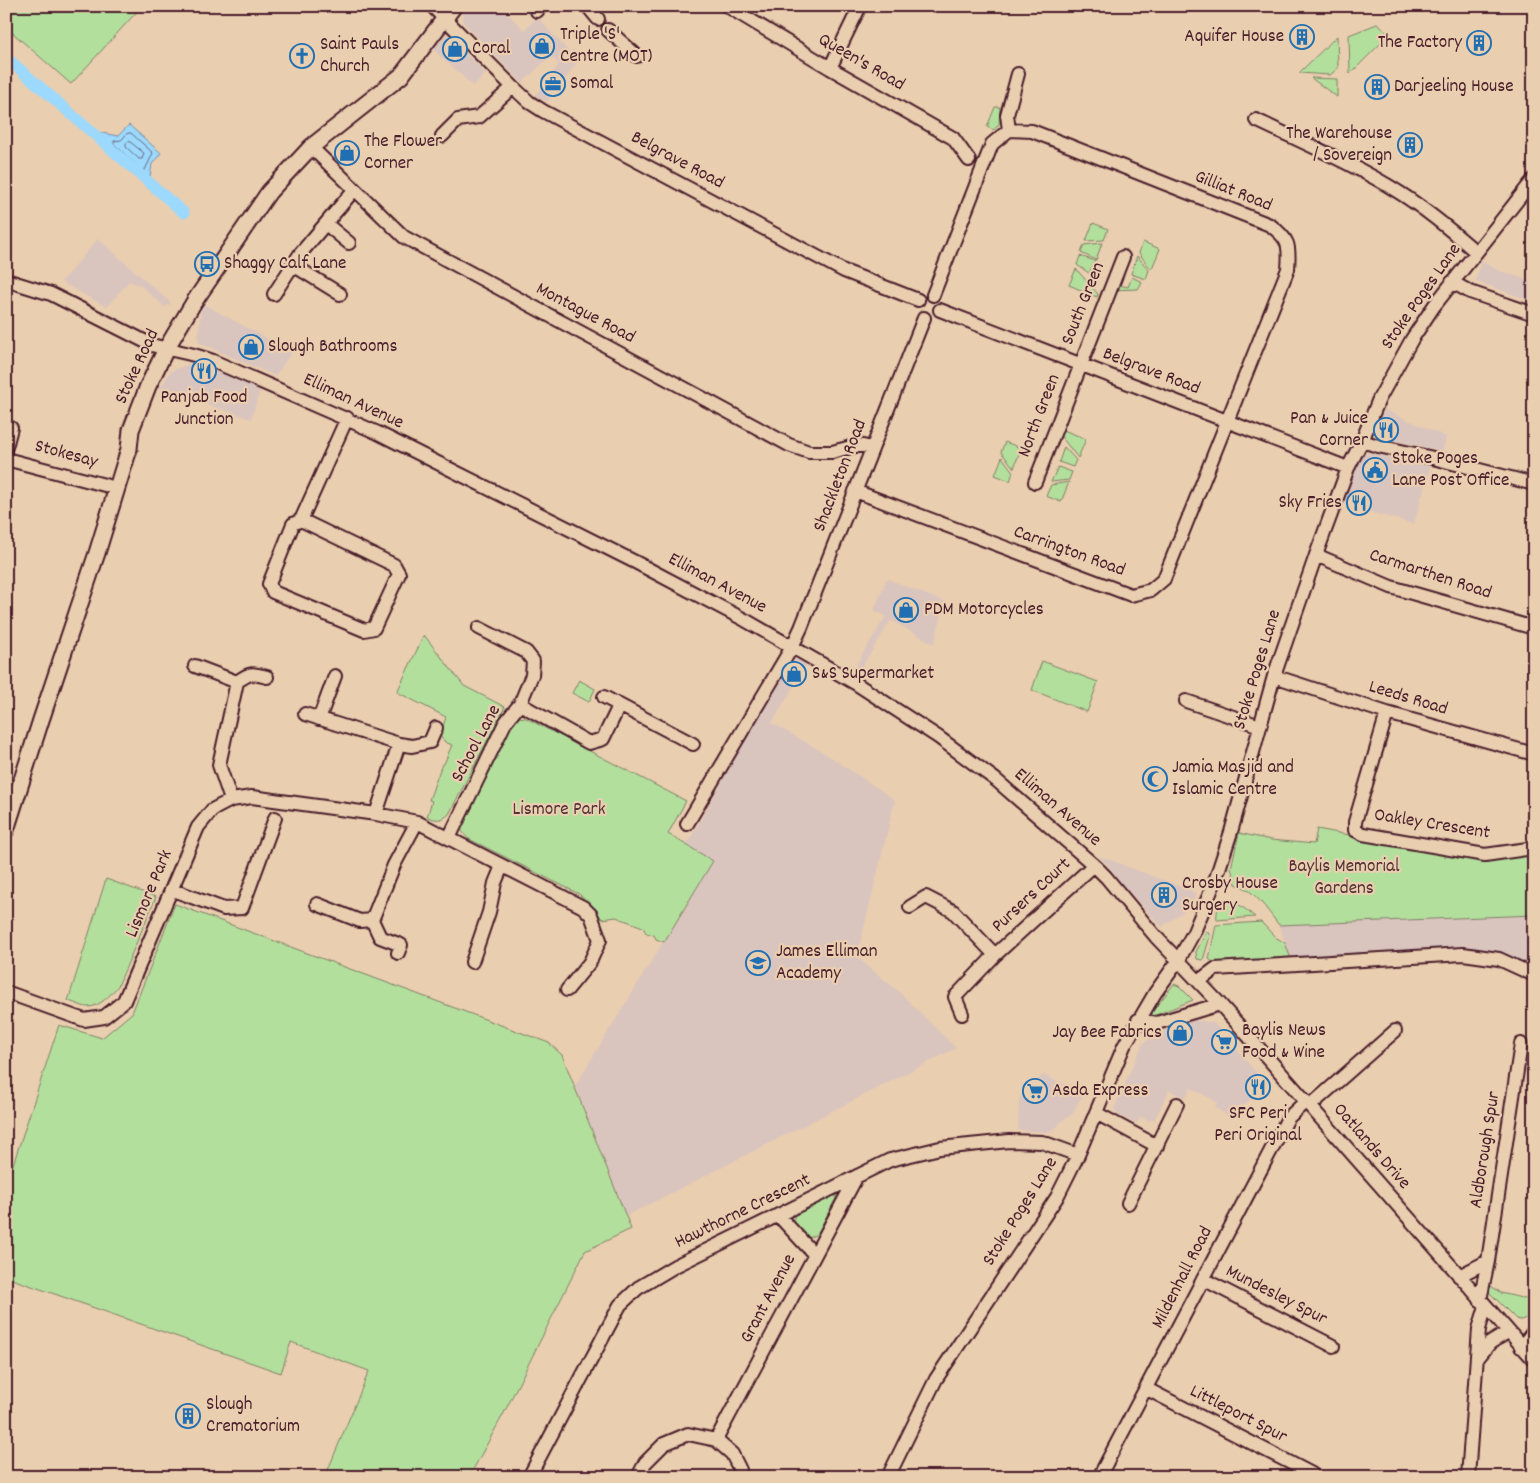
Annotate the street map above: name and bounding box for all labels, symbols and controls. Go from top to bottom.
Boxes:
place label: Triple 'S' Centre (MOT) [560,22,653,71]
place label: Aquifer House [1184,24,1284,51]
building icon: Aquifer House [1289,24,1315,50]
street label: Queen's Road [813,27,909,99]
place label: The Factory [1378,30,1462,57]
building icon: The Factory [1466,30,1492,56]
place label: Saint Pauls Church [320,32,399,81]
shop icon: Triple 'S' Centre (MOT) [529,33,555,59]
shop icon: Coral [442,36,468,62]
place label: Coral [472,36,511,63]
church icon: Saint Pauls Church [289,43,315,69]
office icon: Somal [540,71,566,97]
place label: Somal [570,71,614,98]
building icon: Darjeeling House [1364,74,1390,100]
place label: Darjeeling House [1394,74,1514,101]
place label: The Warehouse / Sovereign [1286,121,1392,170]
street label: Belgrave Road [625,125,729,197]
place label: The Flower Corner [364,129,442,178]
building icon: The Warehouse / Sovereign [1397,132,1423,158]
shop icon: The Flower Corner [334,140,360,166]
street label: Gilliat Road [1190,164,1276,220]
street label: Stoke Poges Lane [1375,238,1469,356]
bus stop icon: Shaggy Calf Lane [194,251,220,277]
place label: Shaggy Calf Lane [224,251,346,278]
street label: South Green [1055,259,1113,349]
street label: Montague Road [531,276,639,352]
street label: Stoke Road [109,325,167,409]
shop icon: Slough Bathrooms [238,334,264,360]
place label: Slough Bathrooms [268,334,398,361]
street label: Belgrave Road [1098,341,1204,403]
restaurant icon: Panjab Food Junction [191,358,217,384]
street label: Elliman Avenue [298,367,408,437]
street label: North Green [1012,371,1068,461]
place label: Panjab Food Junction [160,385,248,434]
place label: Pan & Juice Corner [1290,406,1368,455]
street label: Shackleton Road [807,416,875,536]
restaurant icon: Pan & Juice Corner [1373,417,1399,443]
street label: Stokesay [31,434,101,476]
place label: Stoke Poges Lane Post Office [1392,446,1509,495]
public building icon: Stoke Poges Lane Post Office [1362,457,1388,483]
place label: Sky Fries [1278,490,1342,517]
restaurant icon: Sky Fries [1346,490,1372,516]
street label: Carrington Road [1009,519,1129,585]
street label: Carmarthen Road [1365,543,1495,607]
street label: Elliman Avenue [663,547,771,621]
shop icon: PDM Motorcycles [893,597,919,623]
place label: PDM Motorcycles [924,597,1044,624]
street label: Stoke Poges Lane [1227,607,1289,733]
shop icon: S&S Supermarket [781,661,807,687]
place label: S&S Supermarket [812,661,934,688]
street label: Leeds Road [1365,674,1451,724]
street label: School Lane [445,700,509,788]
place label: Jamia Masjid and Islamic Centre [1172,755,1294,804]
street label: Elliman Avenue [1007,762,1107,854]
mosque icon: Jamia Masjid and Islamic Centre [1142,766,1168,792]
park label: Lismore Park [513,797,606,824]
street label: Oakley Crescent [1372,803,1492,847]
street label: Lismore Park [119,846,181,942]
street label: Pursers Court [986,852,1078,940]
park label: Baylis Memorial Gardens [1289,854,1400,903]
place label: Crosby House Surgery [1182,871,1278,920]
building icon: Crosby House Surgery [1151,882,1177,908]
place label: James Elliman Academy [776,939,877,988]
school or university icon: James Elliman Academy [745,950,771,976]
place label: Baylis News Food & Wine [1242,1018,1326,1067]
place label: Jay Bee Fabrics [1052,1020,1162,1047]
shop icon: Jay Bee Fabrics [1167,1020,1193,1046]
supermarket icon: Baylis News Food & Wine [1211,1029,1237,1055]
restaurant icon: SFC Peri Peri Original [1245,1074,1271,1100]
supermarket icon: Asda Express [1022,1078,1048,1104]
place label: Asda Express [1052,1078,1148,1105]
street label: Aldborough Spur [1463,1090,1509,1210]
street label: Oatlands Drive [1326,1098,1416,1196]
place label: SFC Peri Peri Original [1214,1101,1302,1150]
street label: Stoke Poges Lane [977,1152,1065,1272]
street label: Hawthorne Crescent [670,1167,816,1257]
street label: Mildenhall Road [1146,1222,1220,1334]
street label: Grant Avenue [734,1250,804,1348]
street label: Mundesley Spur [1221,1259,1331,1333]
street label: Littleport Spur [1185,1379,1291,1451]
place label: Slough Crematorium [206,1392,300,1441]
building icon: Slough Crematorium [175,1403,201,1429]

